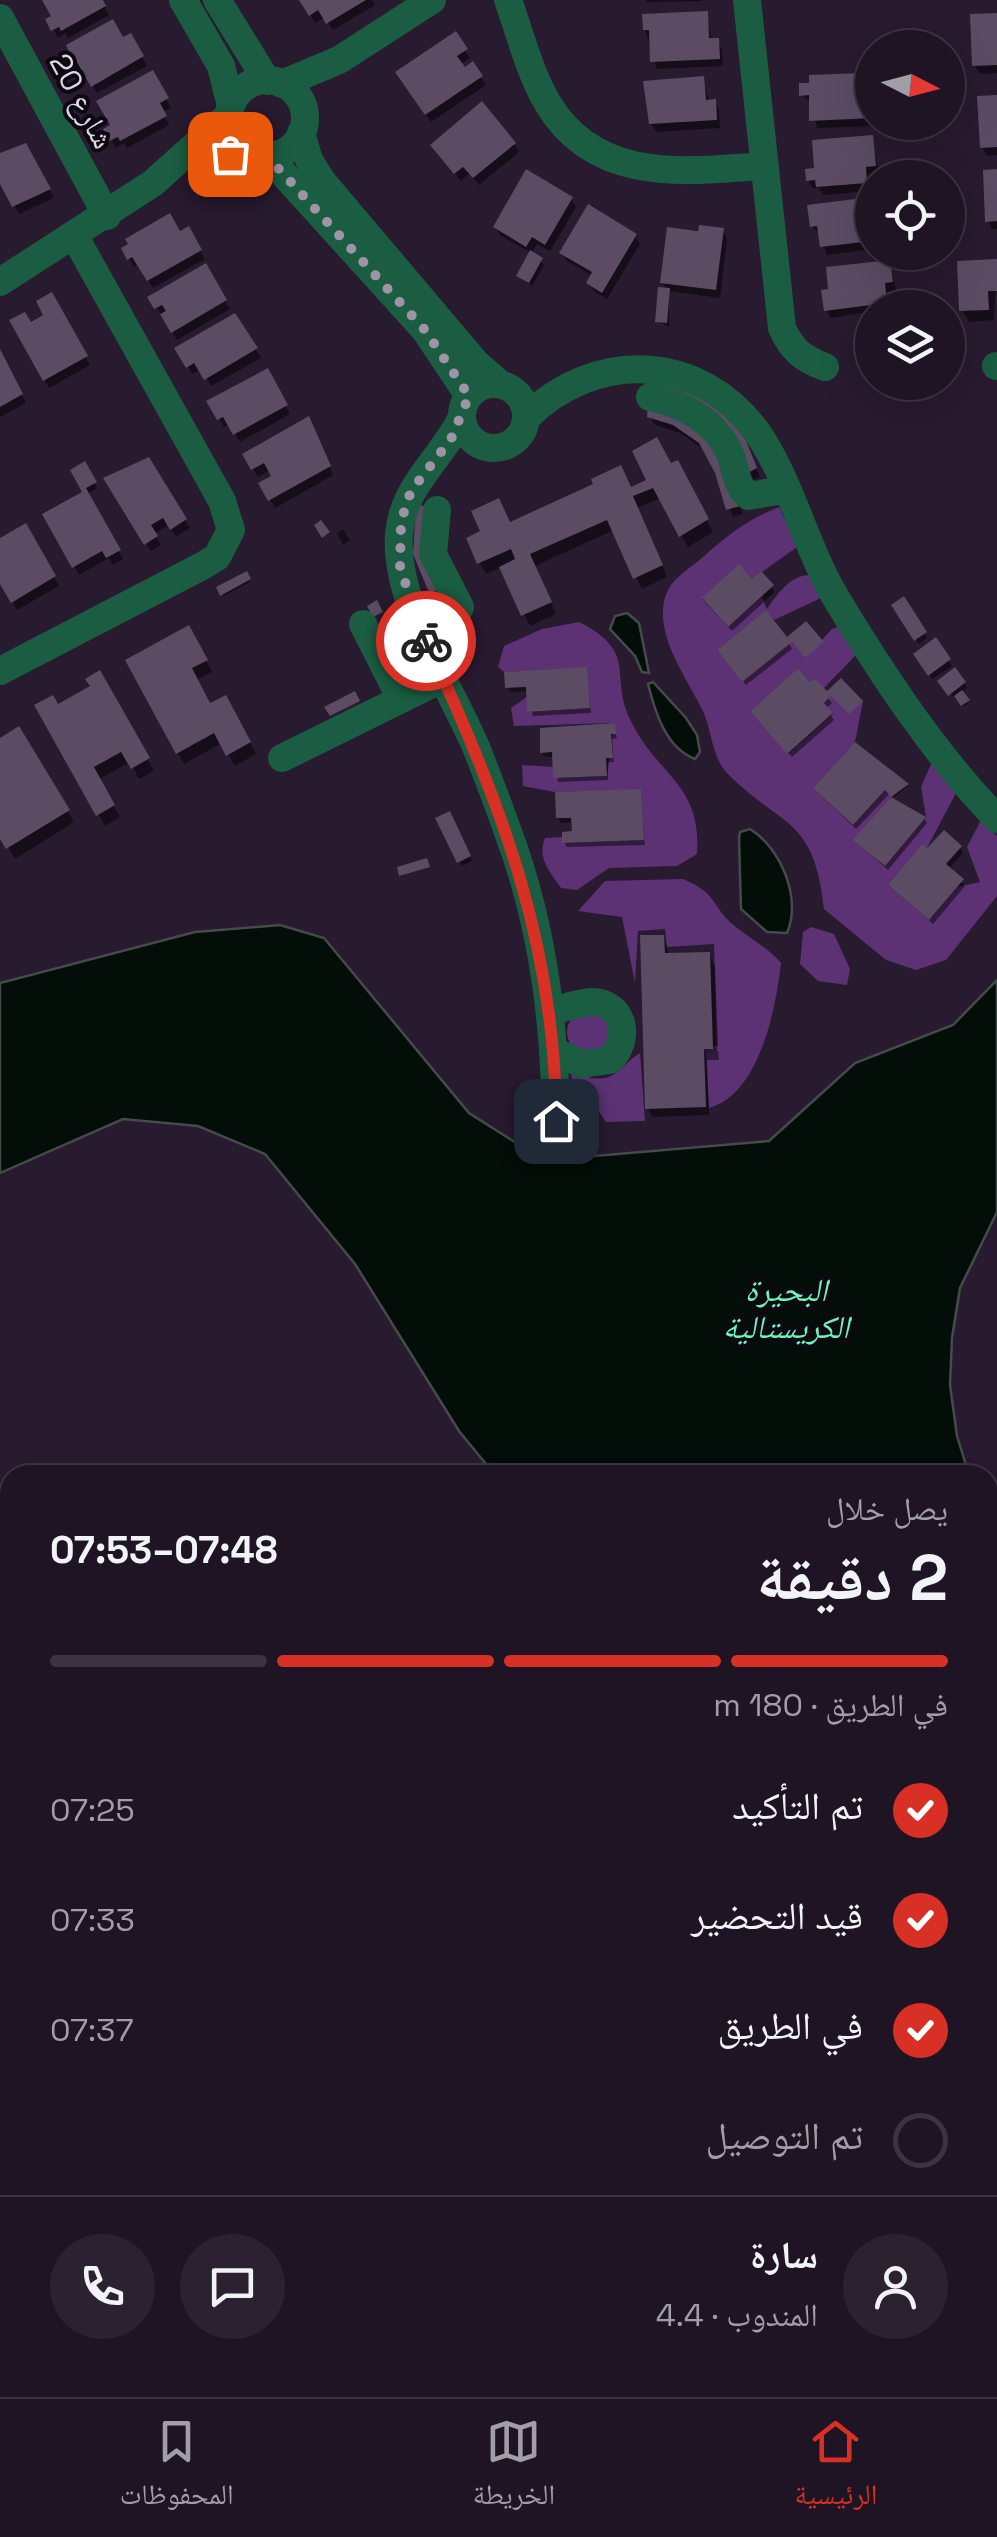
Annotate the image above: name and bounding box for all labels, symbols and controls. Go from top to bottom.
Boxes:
north arrow [855,30,965,140]
map controls [855,30,965,400]
street label: شارع 20 [41,47,123,155]
pin [188,112,273,197]
icon: bag [203,127,258,182]
button: locate [855,160,965,270]
button: layers [855,290,965,400]
courier [376,591,476,691]
icon: bike [399,614,454,669]
pin [514,1079,599,1164]
icon: home [529,1094,584,1149]
water label: البحيرة الكريستالية [723,1270,853,1347]
text: يصل خلال [826,1489,948,1529]
text: 07:48–07:53 [50,1526,278,1574]
text: 2 دقيقة [756,1536,948,1619]
text: في الطريق · 180 m [713,1685,948,1725]
text: تم التأكيد [732,1782,863,1830]
icon: check [893,1783,948,1838]
text: 07:25 [50,1790,135,1830]
text: قيد التحضير [691,1892,863,1940]
icon: check [893,1893,948,1948]
text: 07:33 [50,1900,135,1940]
text: في الطريق [717,2002,863,2050]
icon: check [893,2003,948,2058]
text: 07:37 [50,2010,133,2050]
text: تم التوصيل [706,2112,863,2160]
text: سارة [750,2231,818,2279]
button: phone [50,2234,155,2339]
button: chat [180,2234,285,2339]
button: person [843,2234,948,2339]
text: المندوب · 4.4 [656,2295,818,2335]
tab: المحفوظات [120,2414,234,2522]
tab: الخريطة [473,2414,555,2522]
tab: الرئيسية [794,2414,877,2522]

